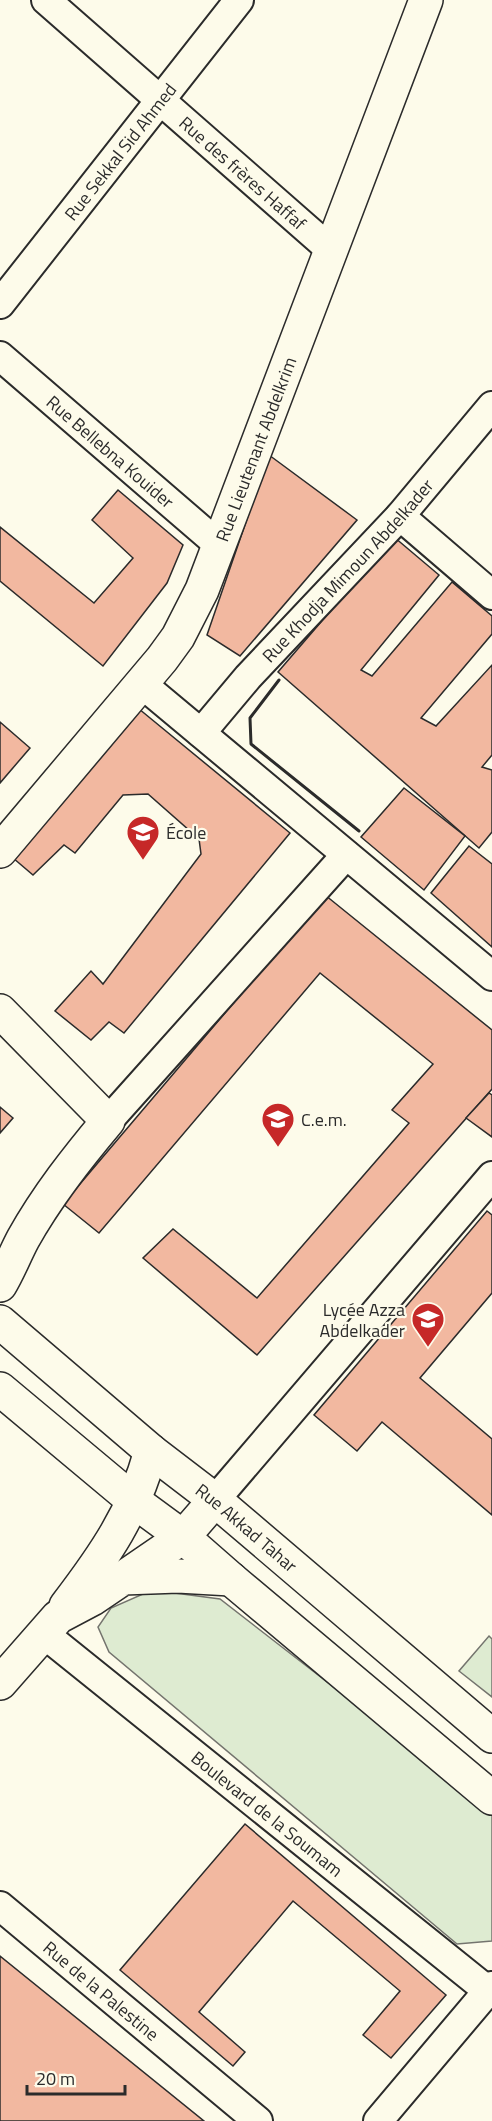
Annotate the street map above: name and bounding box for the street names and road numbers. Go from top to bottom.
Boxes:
street label: Rue Sekkal Sid Ahmed [57,77,182,226]
street label: Rue des frères Haffaf [173,109,313,236]
street label: Rue Lieutenant Abdelkrim [208,353,303,545]
street label: Rue Bellebna Kouider [41,388,180,514]
street label: Rue Khodja Mimoun Abdelkader [255,472,440,668]
street label: Rue Akkad Tahar [190,1476,304,1578]
street label: Boulevard de la Soumam [186,1744,349,1883]
street label: Rue de la Palestine [38,1934,165,2047]

